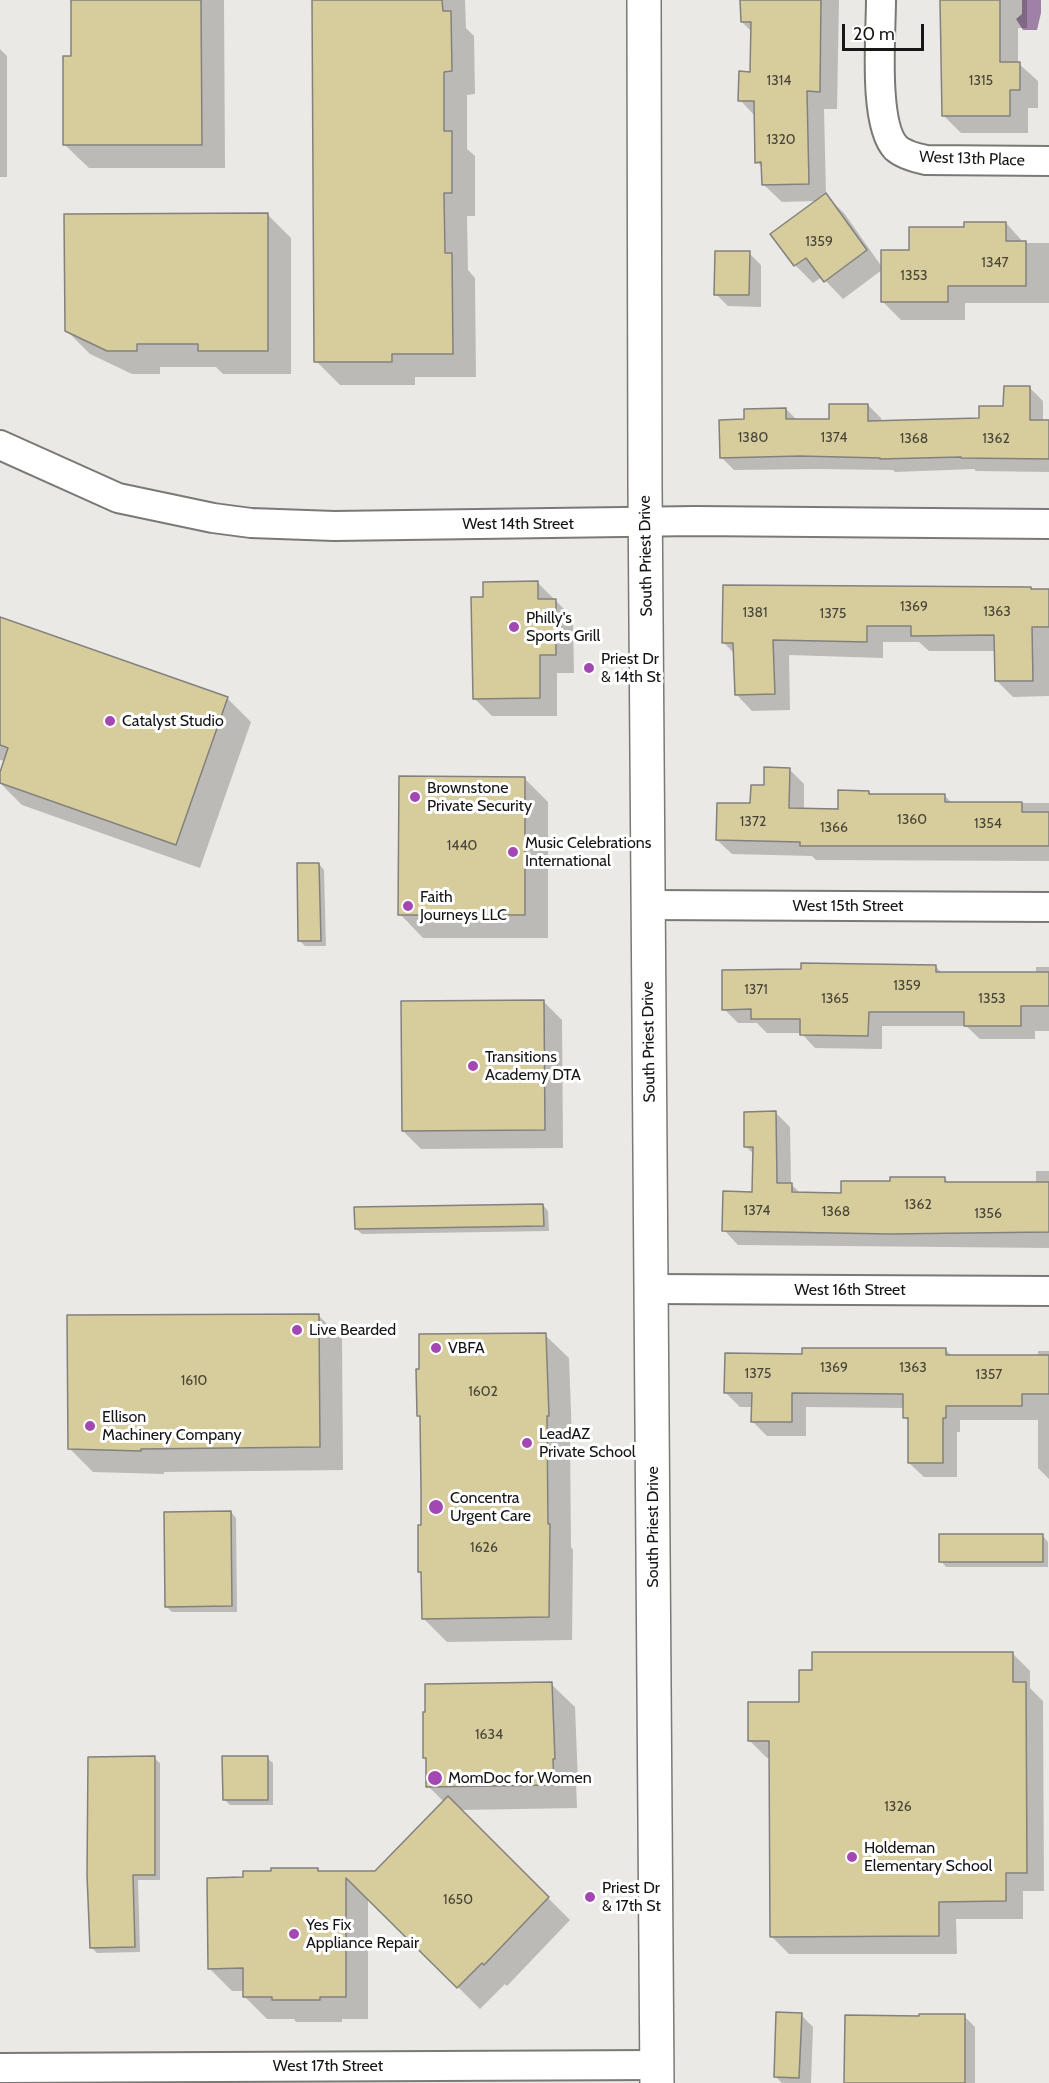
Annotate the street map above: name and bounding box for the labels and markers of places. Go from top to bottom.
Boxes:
place label: Philly's Sports Grill [526,608,600,646]
marker: Philly's Sports Grill [507,620,521,634]
place label: Priest Dr & 14th St [601,649,661,687]
marker: Priest Dr & 14th St [582,661,596,675]
place label: Catalyst Studio [122,711,224,731]
marker: Catalyst Studio [103,714,117,728]
place label: Brownstone Private Security [427,778,532,816]
marker: Brownstone Private Security [408,790,422,804]
place label: Music Celebrations International [525,833,651,871]
marker: Music Celebrations International [506,845,520,859]
place label: Faith Journeys LLC [420,887,507,925]
marker: Faith Journeys LLC [401,899,415,913]
place label: Transitions Academy DTA [485,1047,581,1085]
marker: Transitions Academy DTA [466,1059,480,1073]
place label: Live Bearded [309,1320,396,1340]
marker: Live Bearded [290,1323,304,1337]
place label: VBFA [448,1338,485,1358]
marker: VBFA [429,1341,443,1355]
place label: Ellison Machinery Company [102,1407,242,1445]
marker: Ellison Machinery Company [83,1419,97,1433]
place label: LeadAZ Private School [539,1424,636,1462]
marker: LeadAZ Private School [520,1436,534,1450]
place label: Concentra Urgent Care [450,1488,531,1526]
marker: Concentra Urgent Care [427,1498,445,1516]
place label: MomDoc for Women [448,1768,592,1788]
marker: MomDoc for Women [426,1769,444,1787]
place label: Holdeman Elementary School [864,1838,992,1876]
marker: Holdeman Elementary School [845,1850,859,1864]
place label: Priest Dr & 17th St [602,1878,661,1916]
marker: Priest Dr & 17th St [583,1890,597,1904]
place label: Yes Fix Appliance Repair [306,1915,419,1953]
marker: Yes Fix Appliance Repair [287,1927,301,1941]

